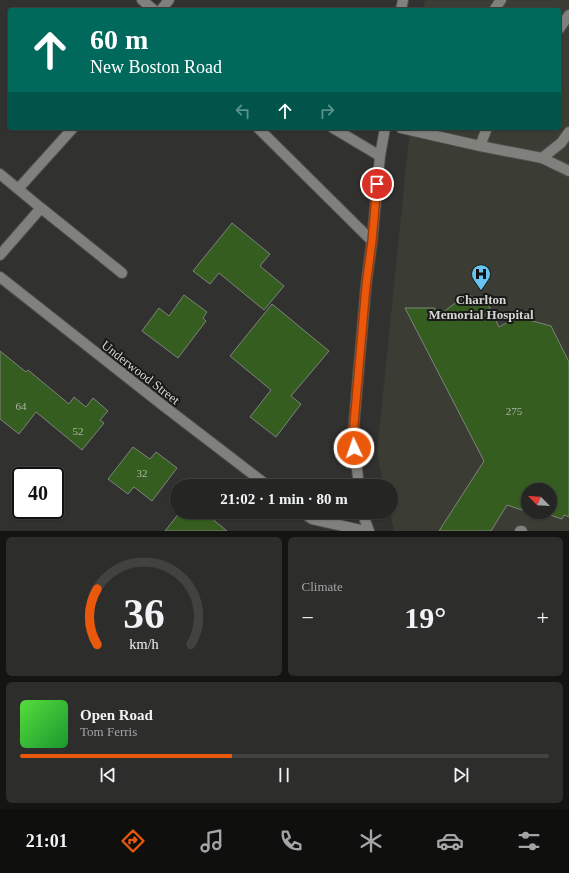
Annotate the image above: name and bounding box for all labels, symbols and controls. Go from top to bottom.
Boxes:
icon: ahead [24,24,76,76]
text: 60 m [90,24,148,55]
text: New Boston Road [90,57,222,77]
icon: left [232,100,254,122]
icon: ahead [274,100,296,122]
icon: right [316,100,338,122]
pin [360,167,394,201]
icon: arrive [366,173,388,195]
hospital icon: Charlton Memorial Hospital [470,263,492,291]
place label: Charlton Memorial Hospital [428,292,534,322]
street label: Underwood Street [99,337,183,408]
house number: 64 [16,400,27,412]
house number: 275 [506,405,523,417]
house number: 52 [73,425,84,437]
position arrow [333,427,375,469]
speed limit sign: 40 [12,467,64,519]
house number: 32 [137,467,148,479]
north arrow [521,483,557,519]
map controls [521,483,557,519]
text: 21:02 · 1 min · 80 m [220,491,348,507]
text: Climate [302,579,343,594]
text: 36 [123,590,165,636]
text: 19° [404,601,446,634]
text: − [302,605,314,630]
text: + [537,605,549,630]
text: km/h [129,635,158,651]
text: Open Road [80,707,153,723]
text: Tom Ferris [80,724,137,739]
icon: previous [97,764,119,786]
icon: pause [273,764,295,786]
icon: next [450,764,472,786]
icon: directions [119,827,147,855]
icon: music [198,827,226,855]
icon: phone [277,827,305,855]
icon: climate [357,827,385,855]
icon: car [436,827,464,855]
icon: filters [515,827,543,855]
text: 21:01 [26,831,68,851]

